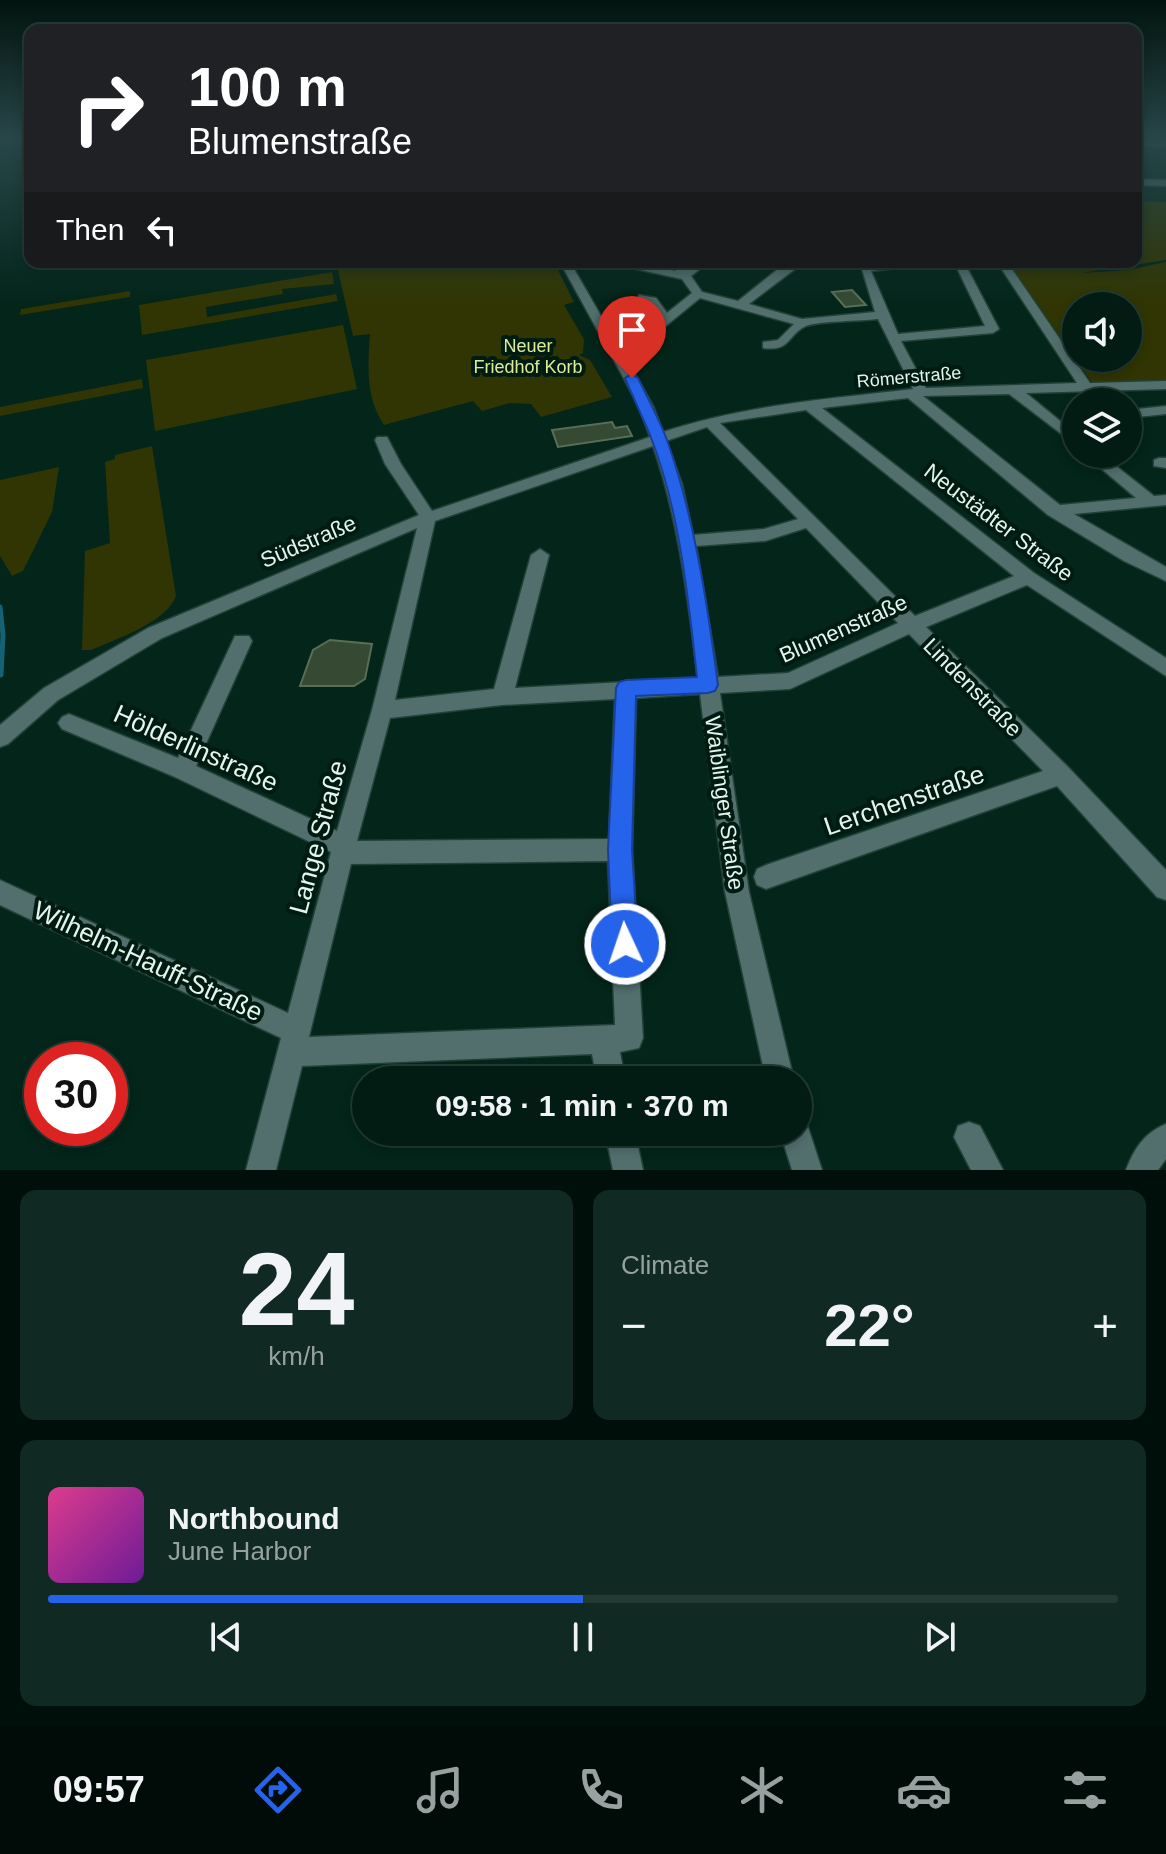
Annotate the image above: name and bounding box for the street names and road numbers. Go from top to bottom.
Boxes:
street label: Römerstraße [856,362,962,392]
street label: Neustädter Straße [919,458,1078,586]
street label: Südstraße [257,510,360,573]
street label: Blumenstraße [776,589,911,668]
street label: Lindenstraße [918,633,1027,742]
street label: Hölderlinstraße [109,698,283,798]
street label: Waiblinger Straße [700,715,749,892]
street label: Lange Straße [283,757,353,917]
street label: Lerchenstraße [820,759,988,841]
street label: Wilhelm-Hauff-Straße [29,895,267,1027]

